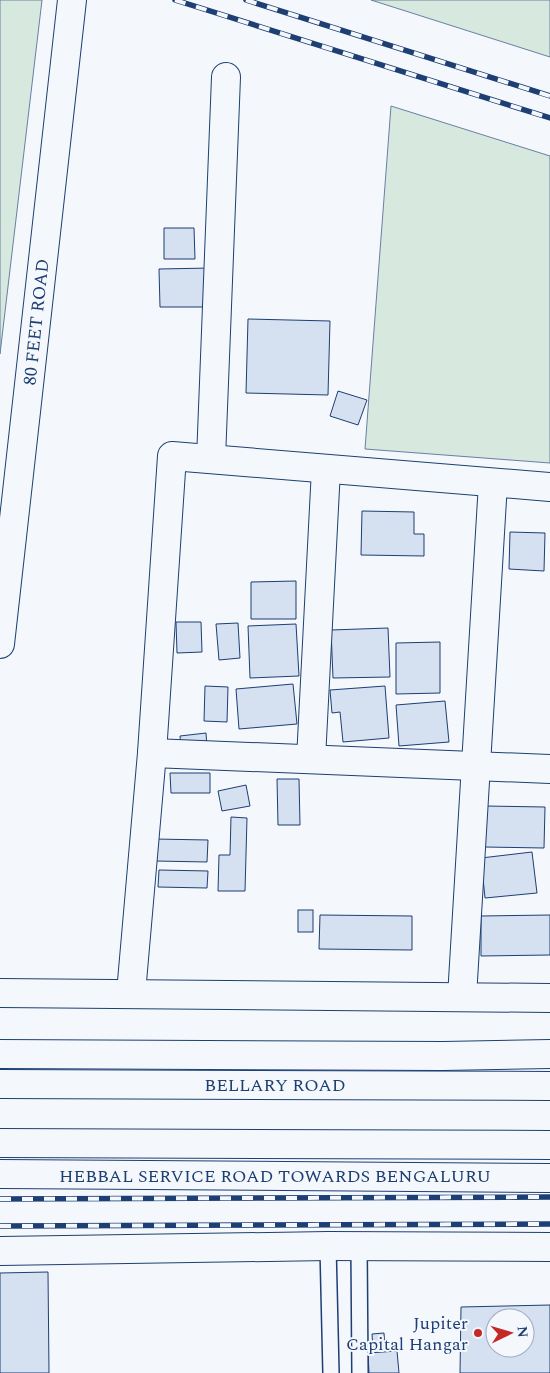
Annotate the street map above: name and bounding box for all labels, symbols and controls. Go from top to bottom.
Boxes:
street label: 80 FEET ROAD [16,257,57,387]
street label: BELLARY ROAD [204,1072,346,1099]
street label: HEBBAL SERVICE ROAD TOWARDS BENGALURU [59,1163,491,1190]
north arrow [485,1308,535,1358]
place label: Jupiter Capital Hangar [346,1310,468,1358]
text: N [511,1325,533,1339]
marker: Jupiter Capital Hangar [472,1327,484,1339]

